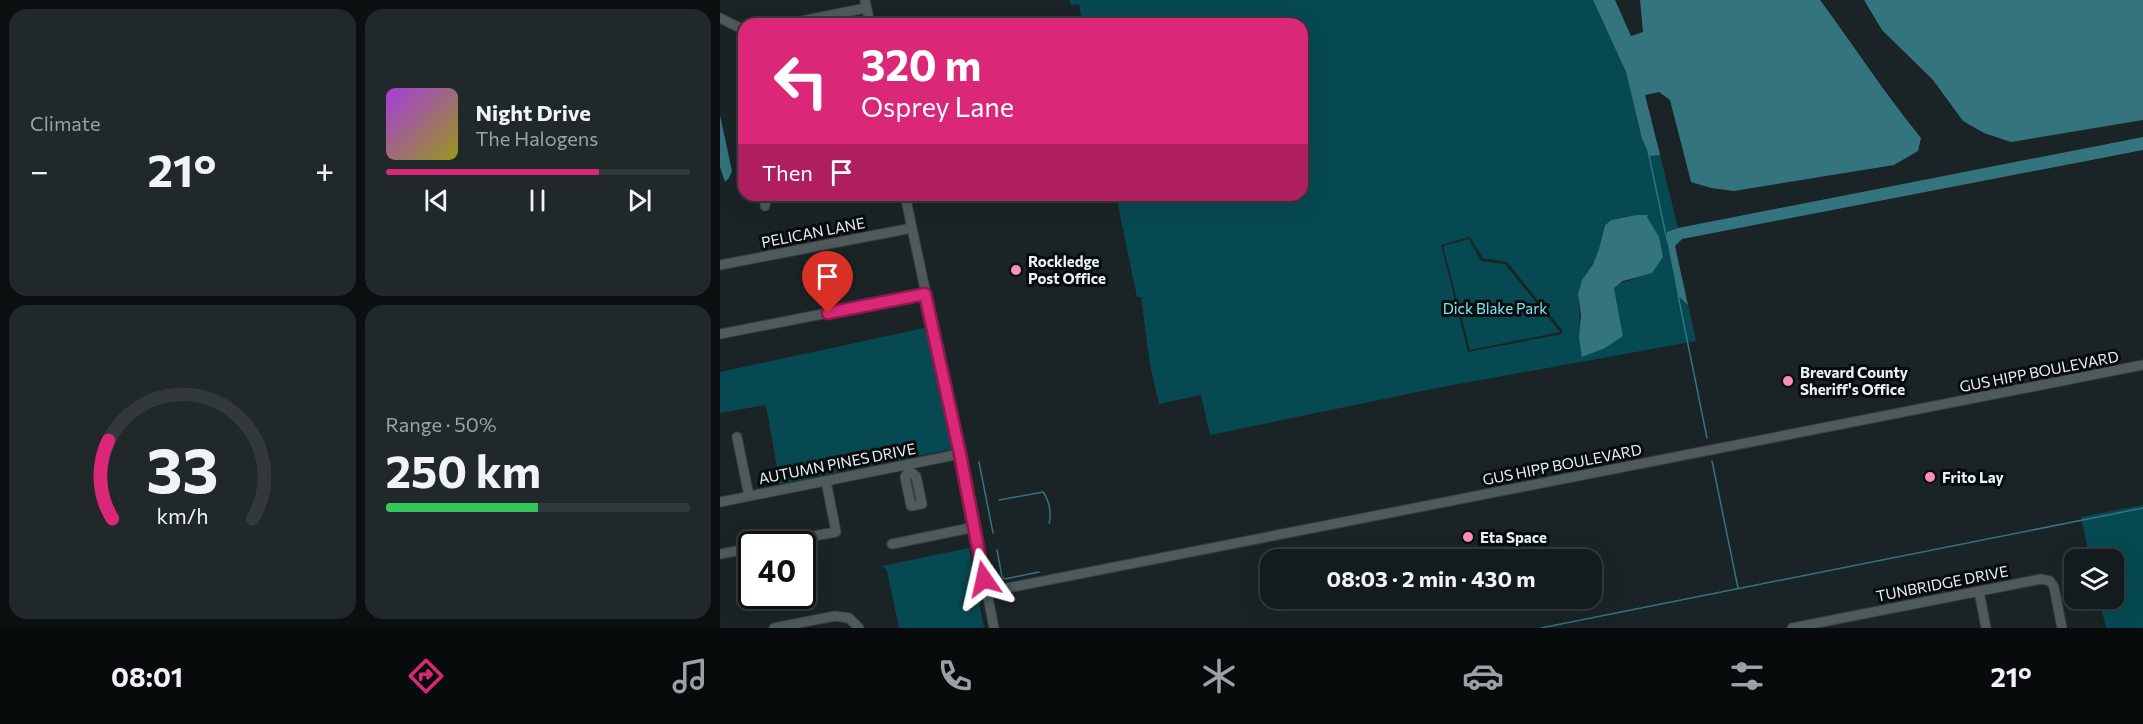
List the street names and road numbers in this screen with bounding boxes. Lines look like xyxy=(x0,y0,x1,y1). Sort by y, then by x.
street label: PELICAN LANE xyxy=(760,213,866,251)
street label: GUS HIPP BOULEVARD xyxy=(1958,347,2120,395)
street label: AUTUMN PINES DRIVE xyxy=(757,439,917,487)
street label: GUS HIPP BOULEVARD xyxy=(1481,440,1643,488)
street label: TUNBRIDGE DRIVE xyxy=(1874,561,2010,605)

